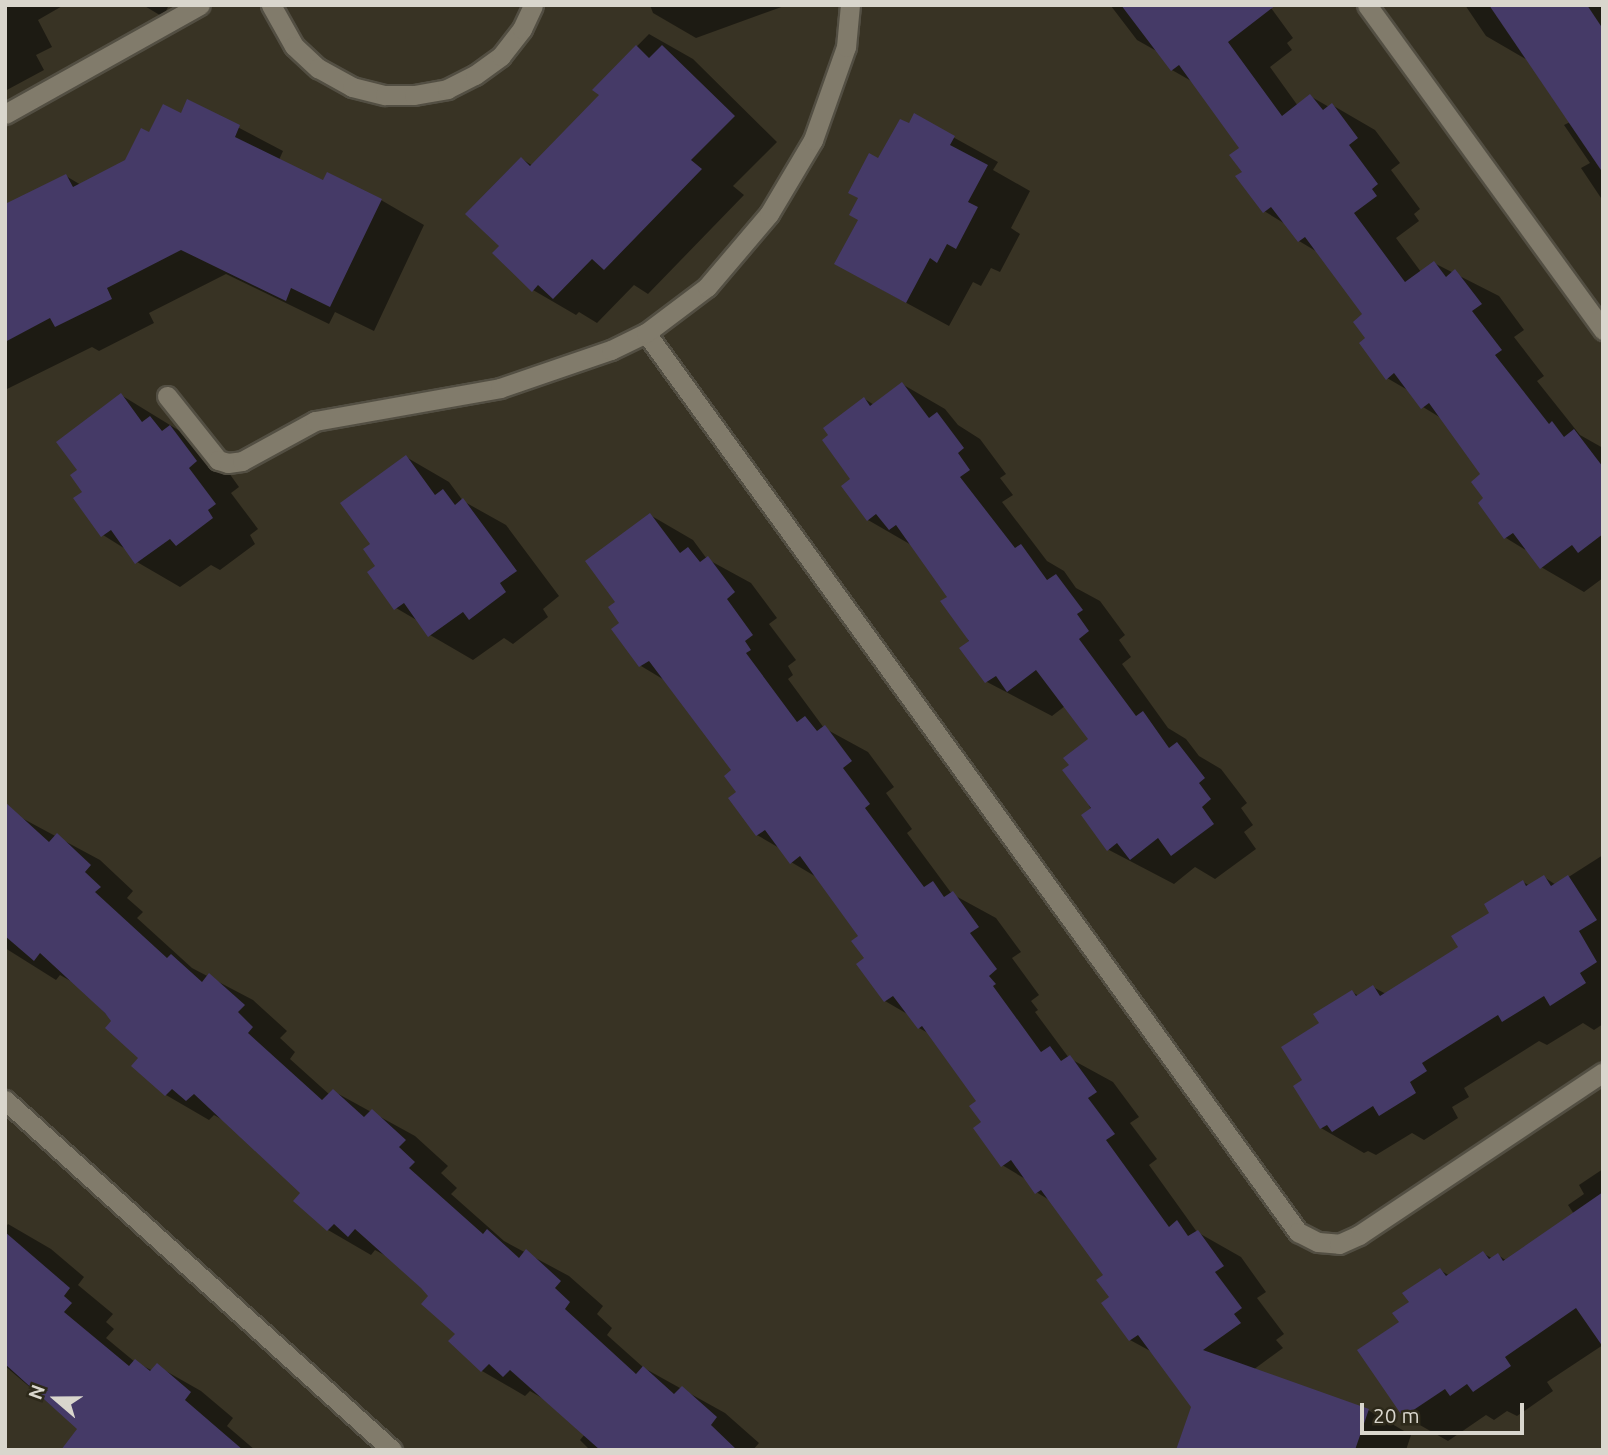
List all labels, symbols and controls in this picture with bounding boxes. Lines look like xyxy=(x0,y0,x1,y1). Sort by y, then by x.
north arrow xyxy=(21,1364,91,1434)
text: N xyxy=(24,1381,49,1402)
scale bar xyxy=(1363,1388,1528,1432)
text: 20 m xyxy=(1373,1403,1420,1427)

